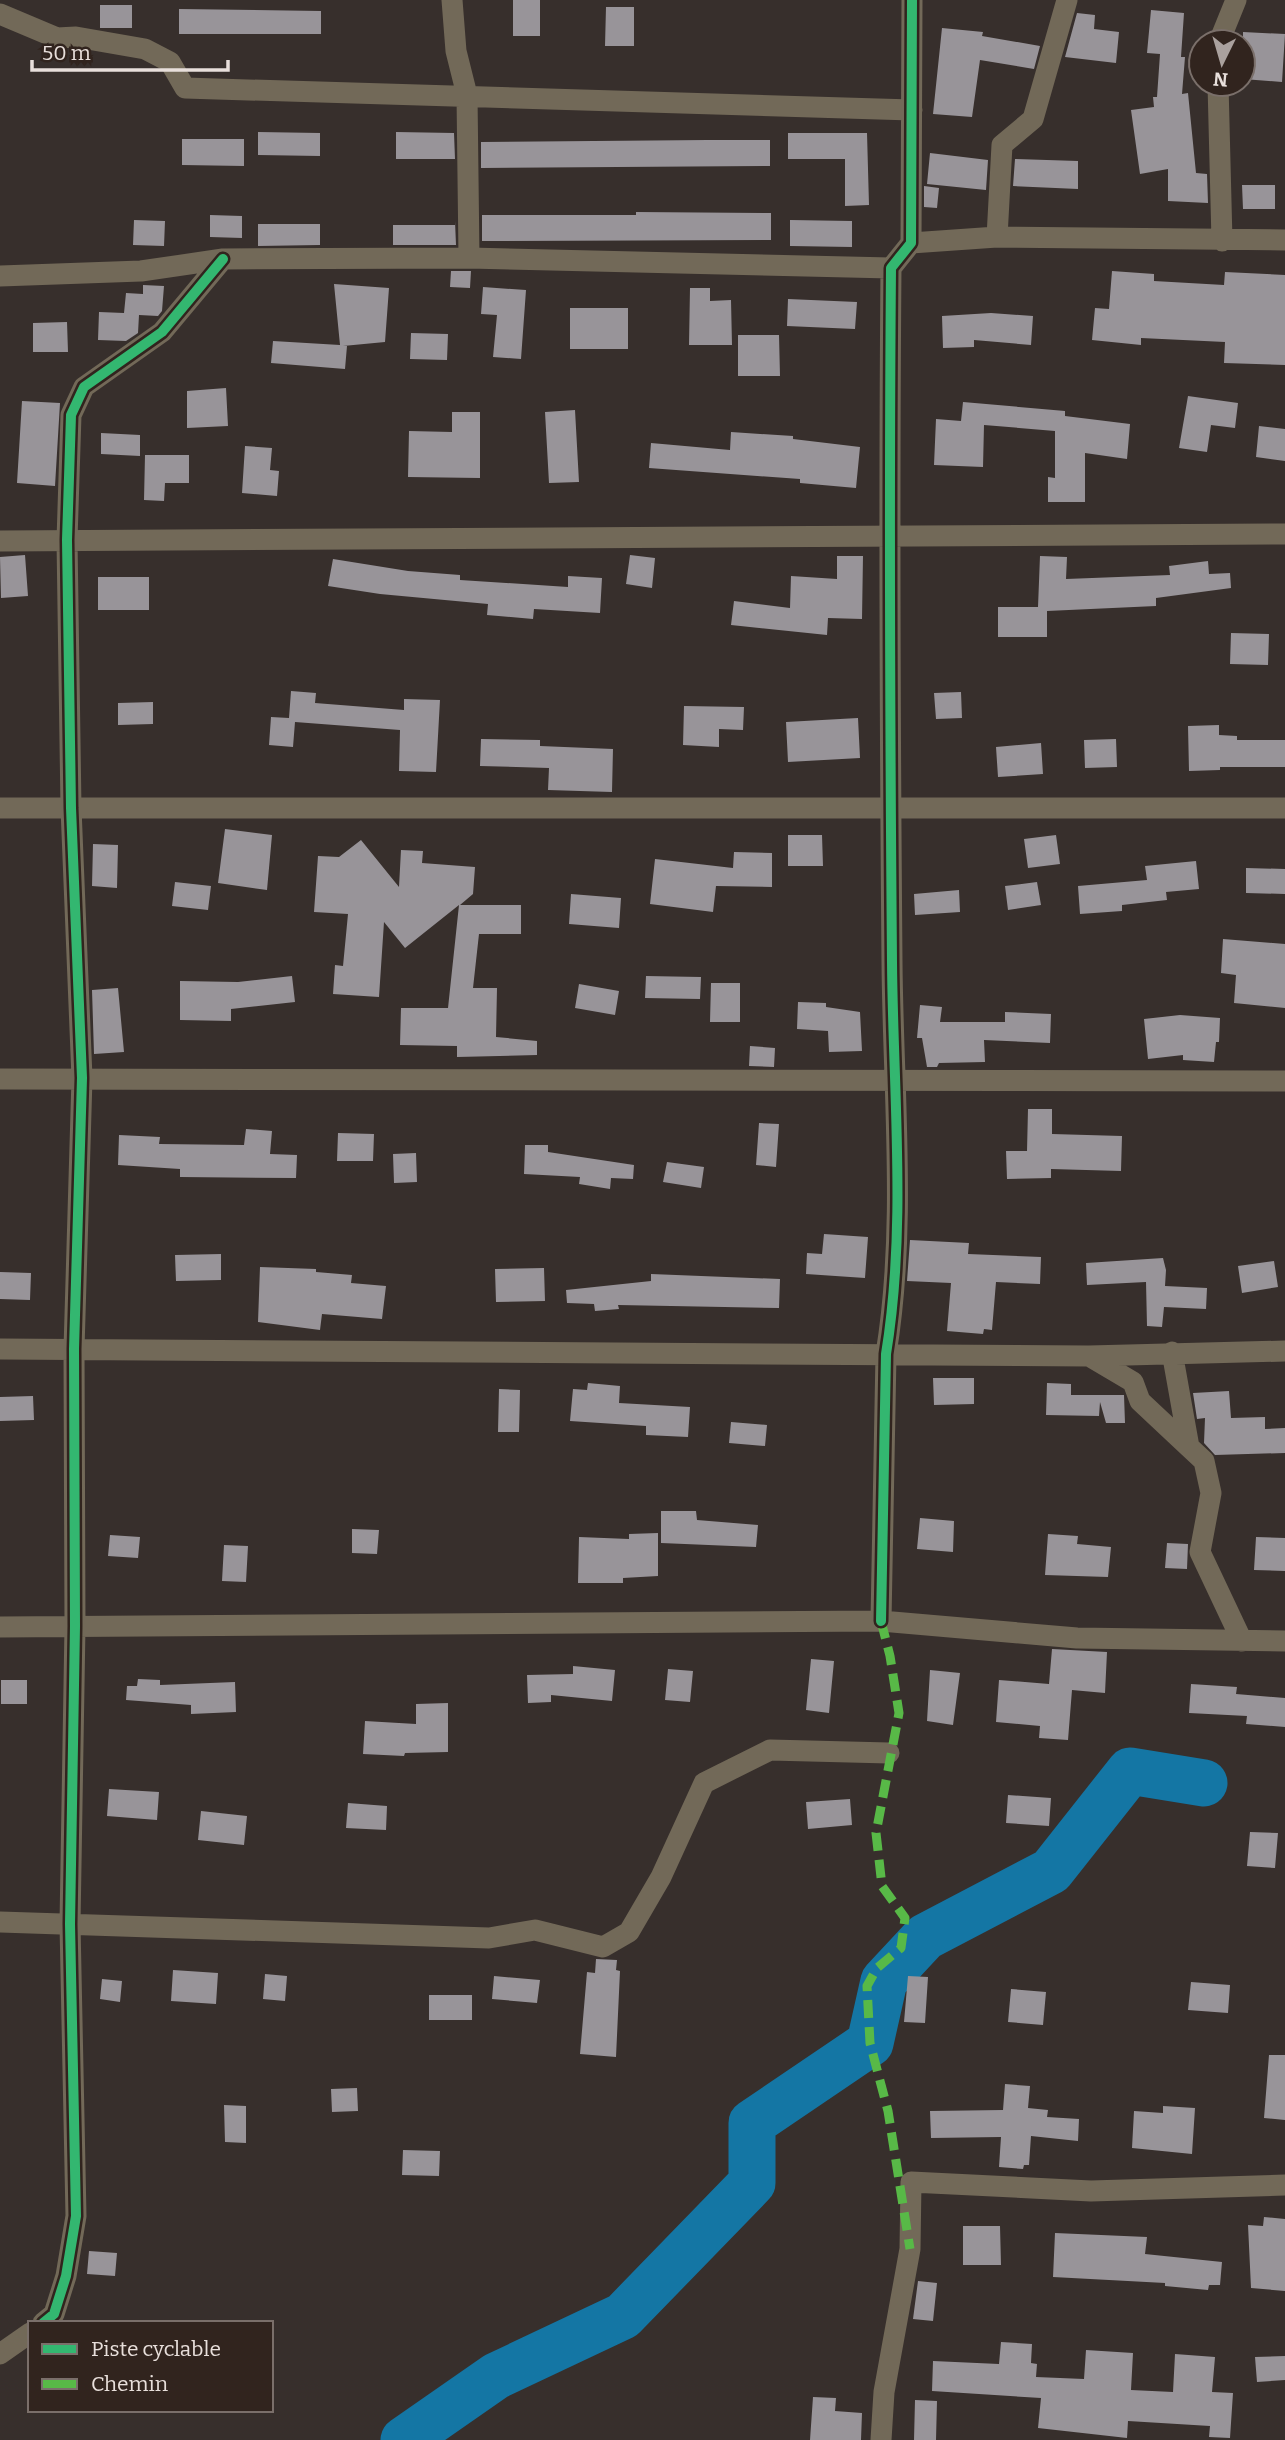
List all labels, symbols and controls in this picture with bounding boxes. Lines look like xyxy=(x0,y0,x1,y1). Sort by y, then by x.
scale bar xyxy=(32,28,228,72)
north arrow xyxy=(1187,28,1257,98)
text: 50 m xyxy=(42,40,91,66)
text: N xyxy=(1212,67,1229,92)
legend xyxy=(28,2321,273,2412)
text: Piste cyclable xyxy=(91,2336,221,2362)
text: Chemin xyxy=(91,2371,168,2397)

